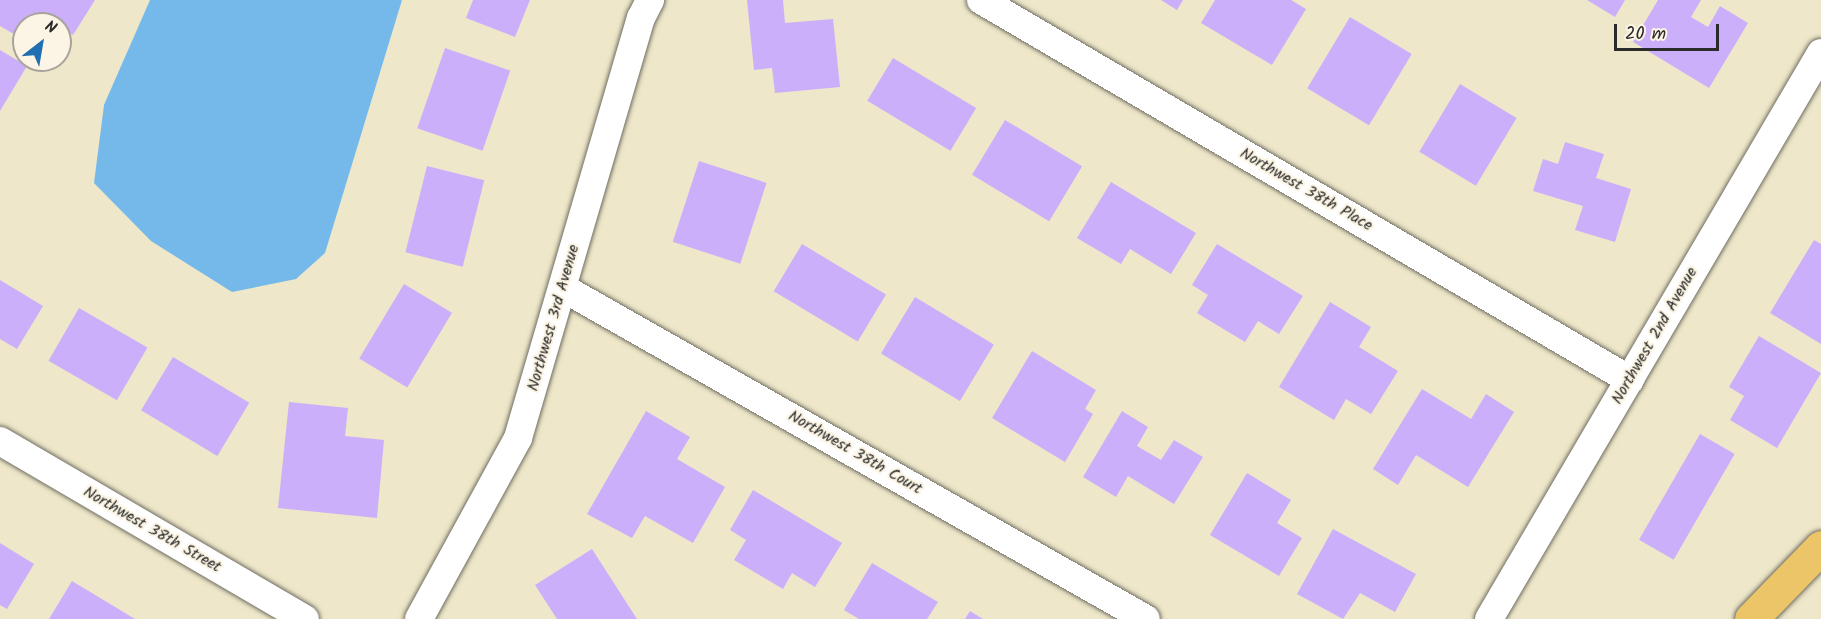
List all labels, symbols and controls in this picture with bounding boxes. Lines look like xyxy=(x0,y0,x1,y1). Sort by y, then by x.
north arrow xyxy=(12,12,72,72)
scale bar xyxy=(1617,12,1722,50)
text: N xyxy=(40,15,61,41)
text: 20 m xyxy=(1625,20,1666,49)
street label: Northwest 38th Place xyxy=(1236,144,1376,236)
street label: Northwest 3rd Avenue xyxy=(524,243,584,393)
street label: Northwest 2nd Avenue xyxy=(1608,264,1702,408)
street label: Northwest 38th Court xyxy=(785,407,925,499)
street label: Northwest 38th Street xyxy=(80,483,224,577)

